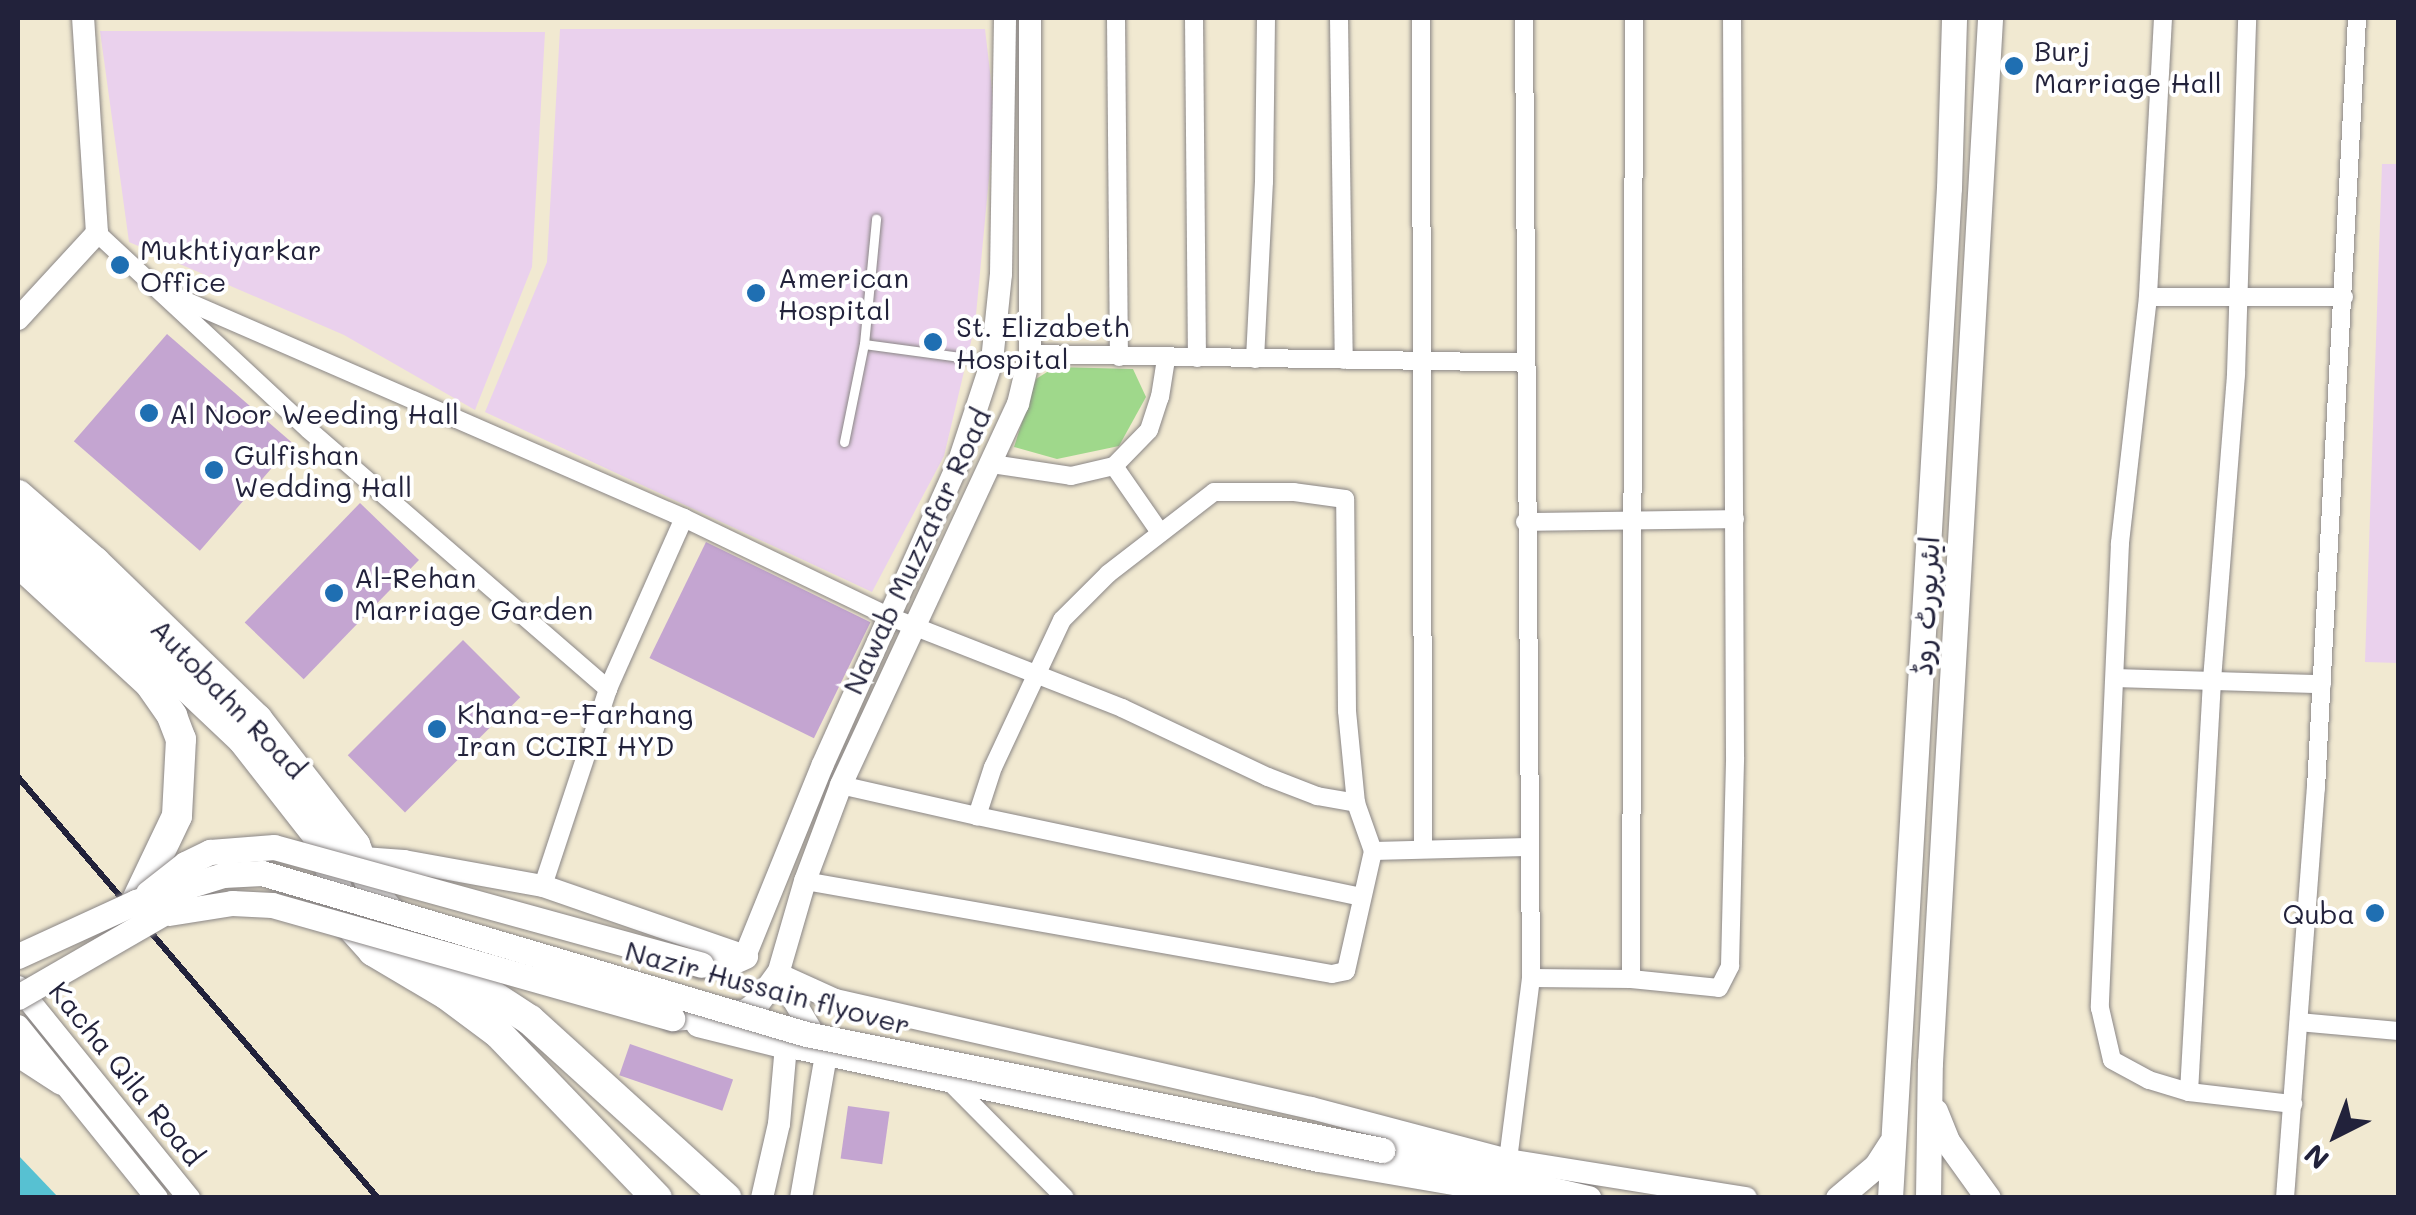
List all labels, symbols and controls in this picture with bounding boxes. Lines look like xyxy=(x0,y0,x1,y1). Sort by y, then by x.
place label: Burj Marriage Hall xyxy=(2034,33,2222,99)
marker: Burj Marriage Hall xyxy=(2003,55,2025,77)
place label: Mukhtiyarkar Office xyxy=(140,232,322,298)
marker: Mukhtiyarkar Office xyxy=(109,254,131,276)
place label: American Hospital xyxy=(778,260,909,326)
marker: American Hospital xyxy=(743,280,769,306)
place label: St. Elizabeth Hospital xyxy=(956,309,1129,375)
marker: St. Elizabeth Hospital xyxy=(920,329,946,355)
place label: Al Noor Weeding Hall xyxy=(169,396,459,430)
marker: Al Noor Weeding Hall xyxy=(138,402,160,424)
street label: Nawab Muzzafar Road xyxy=(835,403,997,699)
place label: Gulfishan Wedding Hall xyxy=(234,437,412,503)
marker: Gulfishan Wedding Hall xyxy=(203,459,225,481)
street label: ایئرپورٹ روڈ xyxy=(1905,535,1945,677)
place label: Al-Rehan Marriage Garden xyxy=(354,560,593,626)
marker: Al-Rehan Marriage Garden xyxy=(323,582,345,604)
street label: Autobahn Road xyxy=(144,611,314,785)
place label: Khana-e-Farhang Iran CCIRI HYD xyxy=(457,696,693,762)
marker: Khana-e-Farhang Iran CCIRI HYD xyxy=(426,718,448,740)
place label: Quba xyxy=(2283,896,2355,930)
marker: Quba xyxy=(2364,902,2386,924)
street label: Nazir Hussain flyover xyxy=(622,933,914,1041)
street label: Kacha Qila Road xyxy=(43,974,211,1172)
north arrow xyxy=(2286,1085,2386,1185)
text: N xyxy=(2296,1137,2336,1178)

